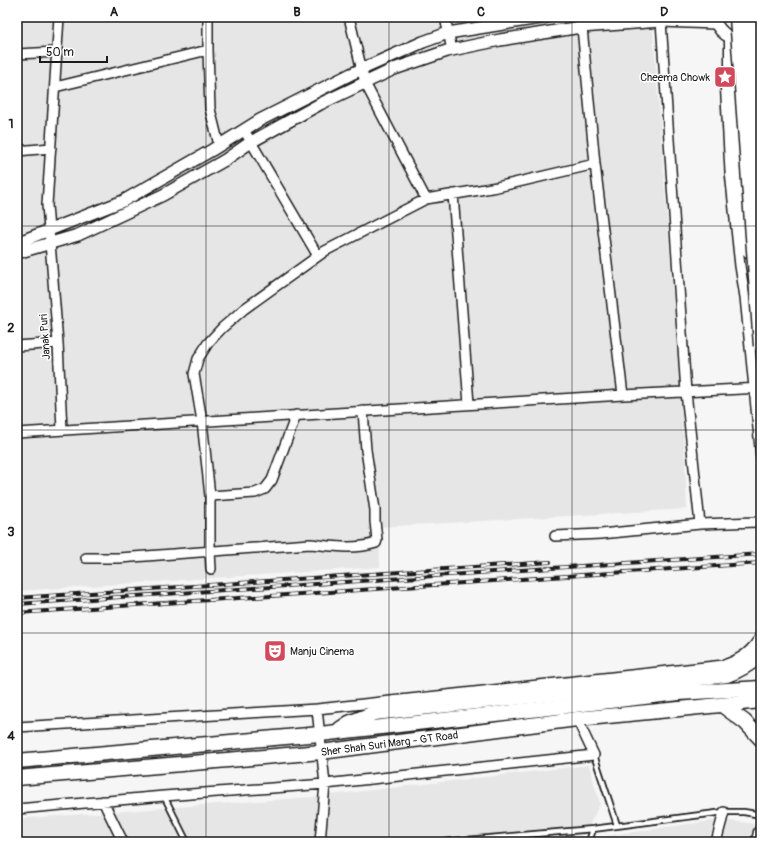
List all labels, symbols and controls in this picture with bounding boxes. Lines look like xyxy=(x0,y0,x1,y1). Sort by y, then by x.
text: A xyxy=(110,4,119,20)
text: B xyxy=(293,4,301,20)
text: C xyxy=(477,4,485,20)
text: D xyxy=(660,4,668,20)
scale bar xyxy=(40,38,107,64)
text: 50 m xyxy=(46,45,74,60)
place icon: Cheema Chowk xyxy=(712,64,738,90)
place label: Cheema Chowk xyxy=(640,71,710,84)
text: 1 xyxy=(8,116,14,132)
street label: Janak Puri xyxy=(37,314,53,360)
text: 2 xyxy=(7,320,15,336)
text: 3 xyxy=(7,524,15,540)
theatre icon: Manju Cinema xyxy=(262,638,288,664)
place label: Manju Cinema xyxy=(290,645,354,658)
text: 4 xyxy=(7,728,15,744)
street label: Sher Shah Suri Marg - GT Road xyxy=(320,728,459,758)

